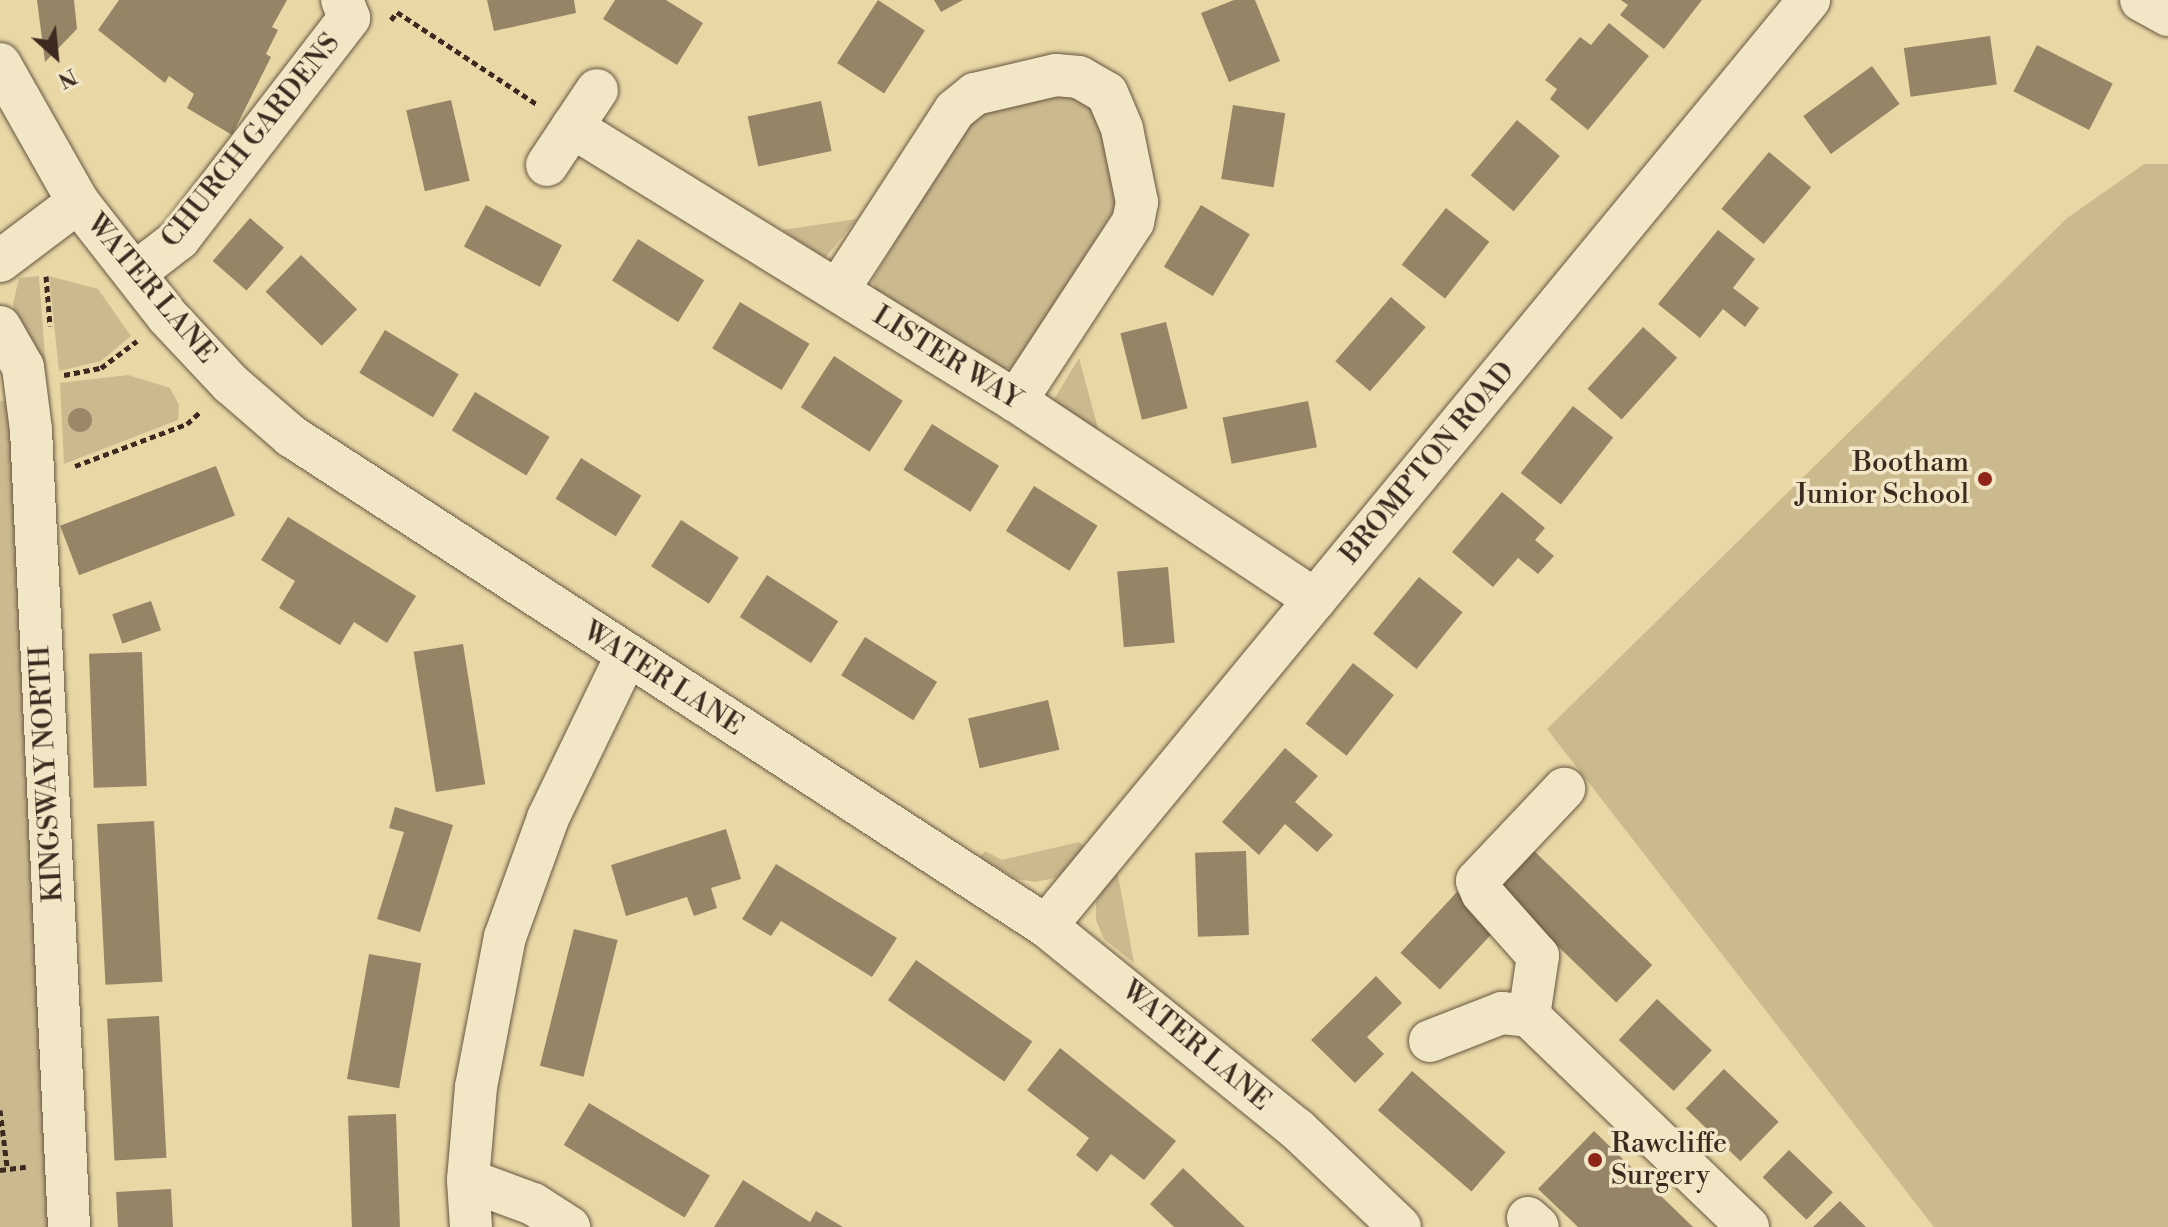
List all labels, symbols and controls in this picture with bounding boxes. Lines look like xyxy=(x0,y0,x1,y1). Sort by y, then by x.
north arrow xyxy=(16,16,96,96)
street label: CHURCH GARDENS xyxy=(154,27,348,255)
text: N xyxy=(53,62,81,94)
street label: WATER LANE xyxy=(79,208,223,370)
street label: LISTER WAY xyxy=(867,299,1027,417)
street label: BROMPTON ROAD xyxy=(1334,355,1522,571)
place label: Bootham Junior School xyxy=(1795,446,1969,512)
marker: Bootham Junior School xyxy=(1976,470,1994,488)
street label: WATER LANE xyxy=(577,615,749,743)
street label: KINGSWAY NORTH xyxy=(24,645,70,903)
street label: WATER LANE xyxy=(1115,974,1277,1118)
place label: Rawcliffe Surgery xyxy=(1611,1127,1727,1193)
marker: Rawcliffe Surgery xyxy=(1586,1151,1604,1169)

